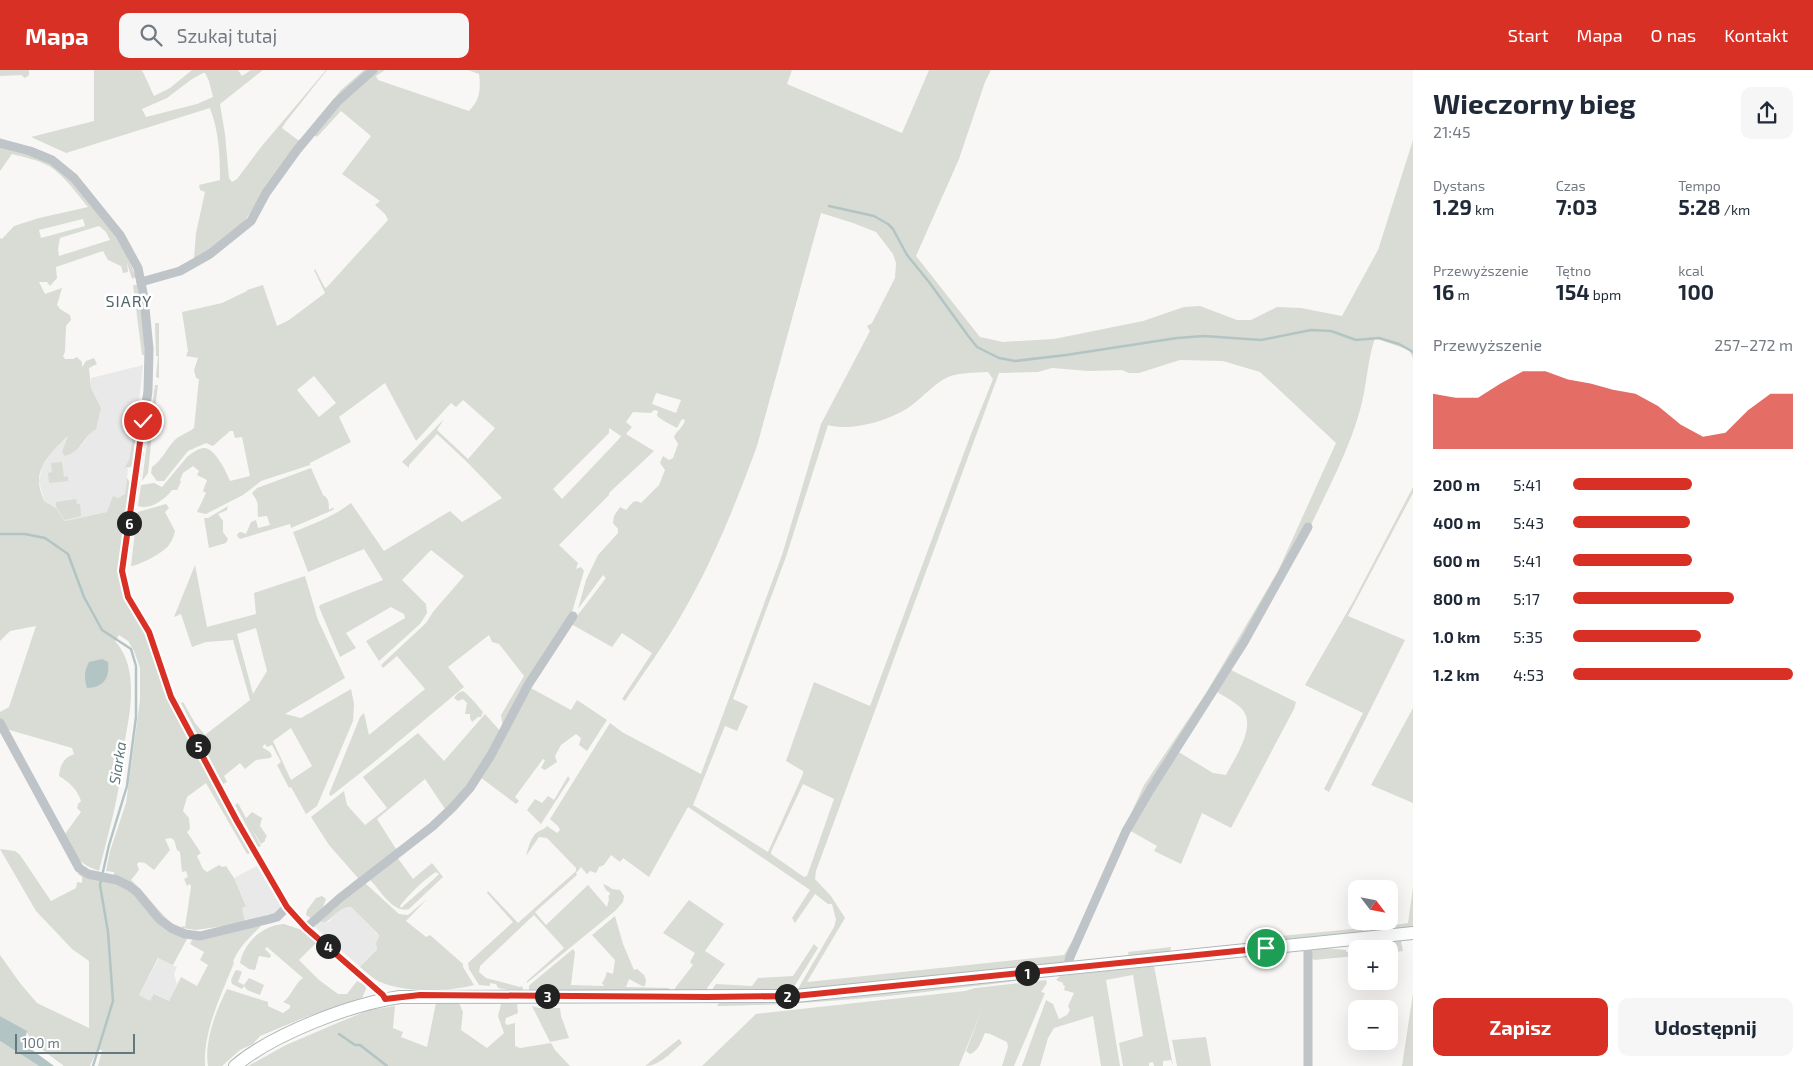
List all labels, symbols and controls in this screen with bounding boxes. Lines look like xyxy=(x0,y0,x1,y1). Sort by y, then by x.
search box xyxy=(119,13,469,58)
text: Mapa xyxy=(25,21,89,50)
icon: search xyxy=(137,21,165,49)
text: Szukaj tutaj xyxy=(177,24,277,47)
text: Start xyxy=(1508,24,1549,46)
text: Mapa xyxy=(1577,24,1623,46)
text: O nas xyxy=(1651,24,1696,46)
text: Kontakt xyxy=(1724,24,1788,46)
text: Wieczorny bieg xyxy=(1433,86,1636,120)
button: share xyxy=(1741,87,1793,139)
text: 21:45 xyxy=(1433,122,1471,141)
text: Dystans xyxy=(1433,177,1485,194)
text: Czas xyxy=(1556,177,1586,194)
text: Tempo xyxy=(1678,177,1721,194)
text: 1.29 xyxy=(1433,194,1472,219)
text: 7:03 xyxy=(1556,194,1597,219)
text: 5:28 xyxy=(1678,194,1721,219)
text: km xyxy=(1472,201,1494,218)
text: /km xyxy=(1721,201,1750,218)
text: Przewyższenie xyxy=(1433,262,1528,279)
text: Tętno xyxy=(1556,262,1591,279)
text: kcal xyxy=(1678,262,1704,279)
text: 16 xyxy=(1433,279,1454,304)
text: 154 xyxy=(1556,279,1590,304)
text: 100 xyxy=(1678,279,1714,304)
text: m xyxy=(1454,286,1470,303)
text: bpm xyxy=(1590,286,1621,303)
district label: SIARY xyxy=(106,291,152,310)
text: Przewyższenie xyxy=(1433,335,1542,354)
text: 257–272 m xyxy=(1714,335,1793,354)
pin xyxy=(122,400,164,442)
icon: check xyxy=(129,407,157,435)
text: 200 m xyxy=(1433,475,1480,494)
text: 5:41 xyxy=(1513,475,1542,494)
pin: 6 xyxy=(116,510,142,536)
text: 400 m xyxy=(1433,513,1481,532)
text: 5:43 xyxy=(1513,513,1544,532)
text: 6 xyxy=(125,515,134,532)
text: 600 m xyxy=(1433,551,1480,570)
text: 5:41 xyxy=(1513,551,1542,570)
text: 800 m xyxy=(1433,589,1481,608)
text: 5:17 xyxy=(1513,589,1540,608)
text: 1.0 km xyxy=(1433,627,1480,646)
text: 5:35 xyxy=(1513,627,1543,646)
text: 1.2 km xyxy=(1433,665,1480,684)
text: 4:53 xyxy=(1513,665,1544,684)
pin: 5 xyxy=(186,734,210,758)
text: 5 xyxy=(195,738,202,755)
water label: Siarka xyxy=(105,740,129,785)
north arrow xyxy=(1348,880,1398,930)
map controls xyxy=(1348,880,1398,1050)
pin xyxy=(1245,927,1287,969)
pin: 4 xyxy=(316,934,340,958)
icon: arrive xyxy=(1252,934,1280,962)
text: 4 xyxy=(324,938,333,955)
button: + xyxy=(1348,940,1398,990)
pin: 1 xyxy=(1014,960,1040,986)
text: 1 xyxy=(1024,965,1031,982)
pin: 3 xyxy=(534,984,560,1008)
pin: 2 xyxy=(774,984,800,1008)
text: 3 xyxy=(544,988,551,1005)
text: 2 xyxy=(783,988,792,1005)
button: Zapisz xyxy=(1433,998,1608,1056)
button: Udostępnij xyxy=(1618,998,1793,1056)
button: − xyxy=(1348,1000,1398,1050)
scale bar xyxy=(15,1031,135,1054)
text: 100 m xyxy=(22,1034,60,1051)

